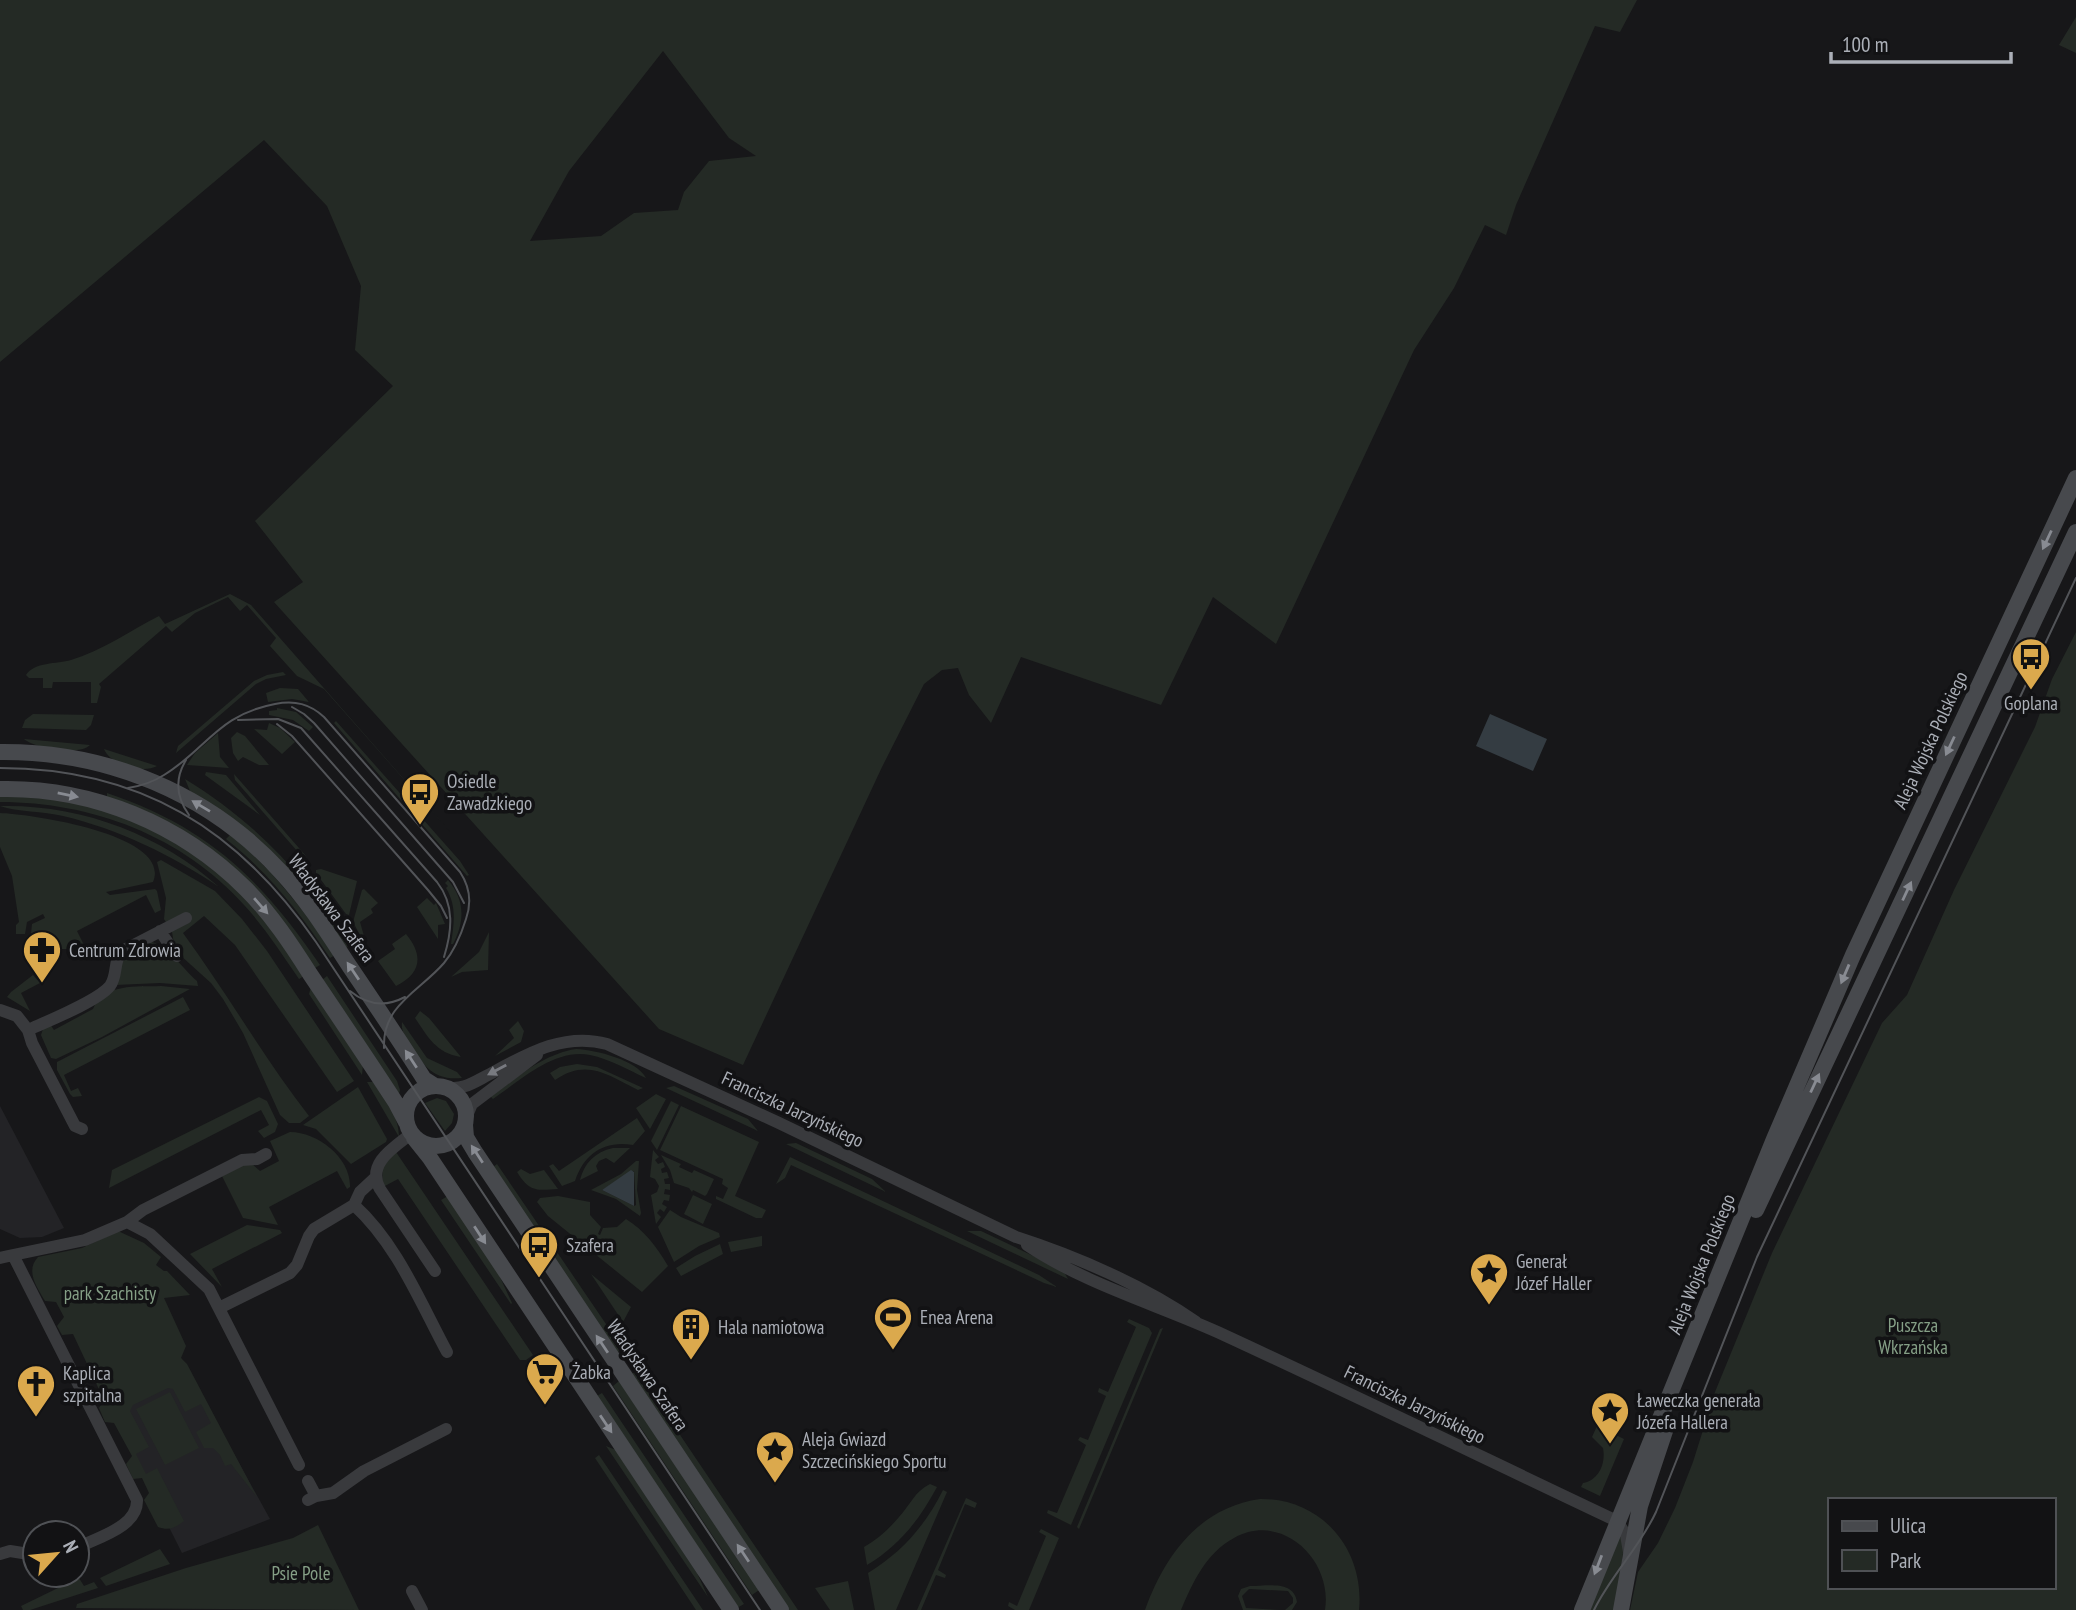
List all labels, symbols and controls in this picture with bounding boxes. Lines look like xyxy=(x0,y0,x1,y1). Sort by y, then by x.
scale bar xyxy=(1831,21,2011,65)
text: 100 m xyxy=(1842,31,1888,58)
one-way arrow xyxy=(2041,530,2053,550)
bus stop icon: Goplana xyxy=(2010,636,2052,691)
street label: Aleja Wojska Polskiego xyxy=(1888,667,1972,813)
place label: Goplana xyxy=(2004,691,2058,715)
one-way arrow xyxy=(1945,736,1956,756)
place label: Osiedle Zawadzkiego xyxy=(447,769,532,815)
bus stop icon: Osiedle Zawadzkiego xyxy=(399,771,441,826)
one-way arrow xyxy=(57,789,79,800)
one-way arrow xyxy=(191,799,210,812)
street label: Władysława Szafera xyxy=(283,849,381,967)
one-way arrow xyxy=(1901,881,1912,901)
one-way arrow xyxy=(253,897,269,915)
pharmacy icon: Centrum Zdrowia xyxy=(21,929,63,984)
place label: Centrum Zdrowia xyxy=(69,938,181,962)
one-way arrow xyxy=(347,962,360,981)
one-way arrow xyxy=(1839,964,1850,985)
one-way arrow xyxy=(405,1049,418,1069)
one-way arrow xyxy=(487,1064,507,1076)
street label: Franciszka Jarzyńskiego xyxy=(718,1066,868,1152)
one-way arrow xyxy=(1810,1073,1821,1093)
one-way arrow xyxy=(471,1145,484,1164)
street label: Aleja Wojska Polskiego xyxy=(1662,1190,1740,1338)
bus stop icon: Szafera xyxy=(518,1224,560,1279)
one-way arrow xyxy=(474,1225,487,1244)
place label: Szafera xyxy=(566,1233,614,1257)
place label: Generał Józef Haller xyxy=(1515,1249,1592,1295)
place icon: Generał Józef Haller xyxy=(1468,1251,1510,1306)
park label: park Szachisty xyxy=(64,1281,157,1305)
sports icon: Enea Arena xyxy=(872,1296,914,1351)
place label: Enea Arena xyxy=(920,1305,993,1329)
building icon: Hala namiotowa xyxy=(670,1306,712,1361)
park label: Puszcza Wkrzańska xyxy=(1878,1313,1948,1359)
street label: Władysława Szafera xyxy=(602,1315,694,1435)
place label: Hala namiotowa xyxy=(718,1315,824,1339)
one-way arrow xyxy=(596,1334,609,1354)
supermarket icon: Żabka xyxy=(524,1351,566,1406)
place label: Żabka xyxy=(572,1360,611,1384)
street label: Franciszka Jarzyńskiego xyxy=(1341,1360,1489,1448)
place label: Kaplica szpitalna xyxy=(63,1361,122,1407)
church icon: Kaplica szpitalna xyxy=(15,1363,57,1418)
place label: Ławeczka generała Józefa Hallera xyxy=(1636,1388,1760,1434)
place icon: Ławeczka generała Józefa Hallera xyxy=(1589,1390,1631,1445)
one-way arrow xyxy=(599,1415,613,1433)
place label: Aleja Gwiazd Szczecińskiego Sportu xyxy=(802,1427,947,1473)
place icon: Aleja Gwiazd Szczecińskiego Sportu xyxy=(754,1429,796,1484)
legend xyxy=(1828,1498,2055,1589)
text: Ulica xyxy=(1890,1512,1926,1539)
north arrow xyxy=(21,1519,91,1589)
text: N xyxy=(58,1536,84,1556)
one-way arrow xyxy=(736,1544,749,1563)
text: Park xyxy=(1890,1547,1921,1574)
one-way arrow xyxy=(1593,1555,1604,1576)
park label: Psie Pole xyxy=(272,1561,331,1585)

